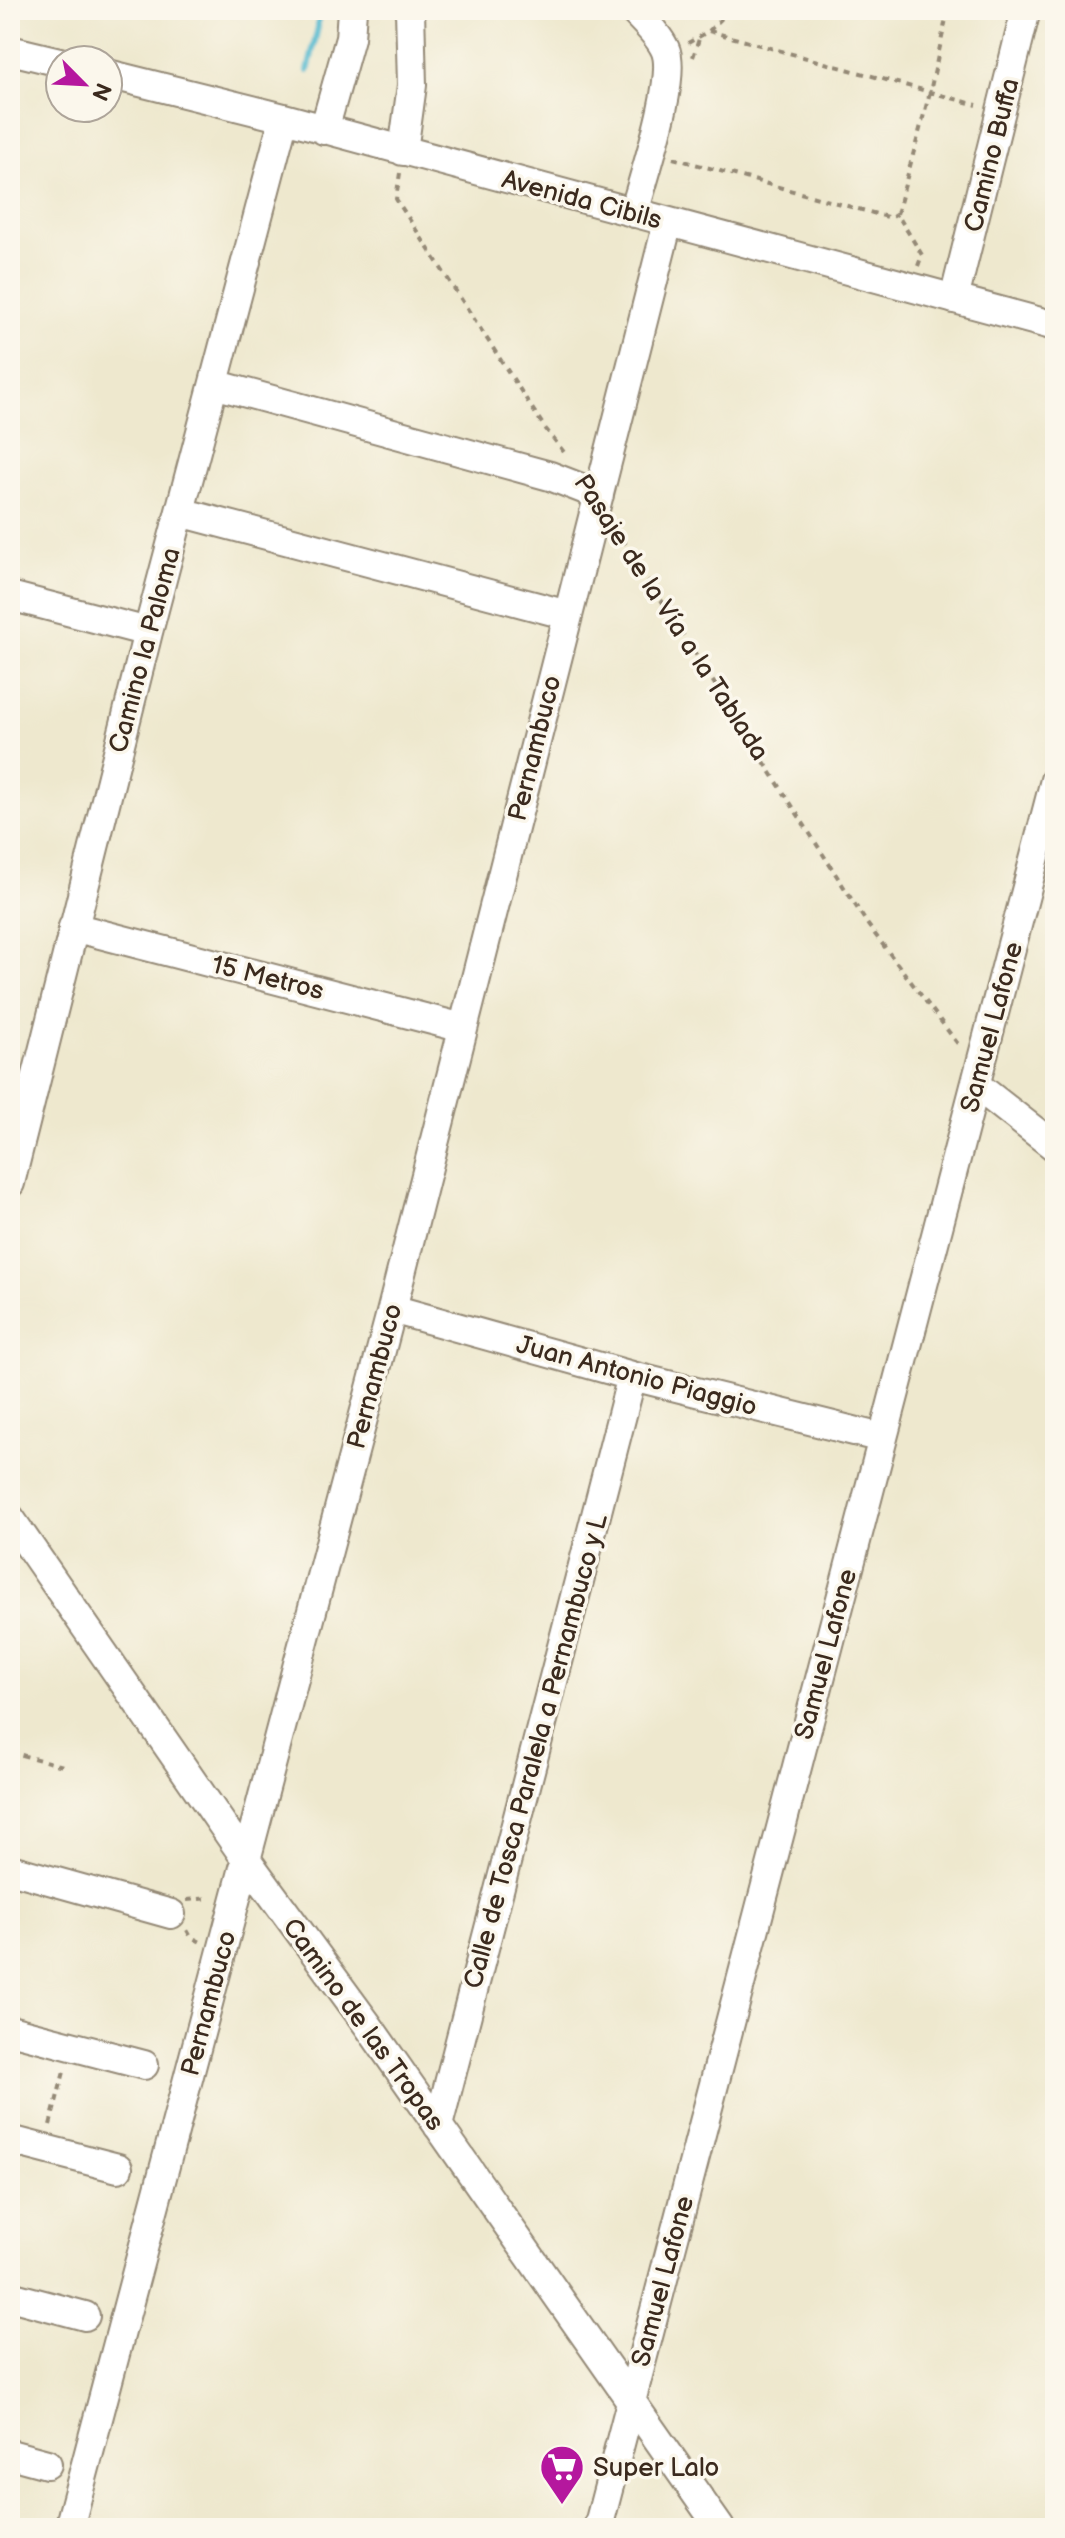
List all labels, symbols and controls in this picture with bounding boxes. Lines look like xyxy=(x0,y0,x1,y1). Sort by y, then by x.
north arrow xyxy=(44,44,124,124)
street label: Camino Buffa xyxy=(958,75,1027,235)
text: N xyxy=(85,78,117,105)
street label: Avenida Cibils xyxy=(498,164,665,237)
street label: Pasaje de la Vía a la Tablada xyxy=(567,469,775,767)
street label: Camino la Paloma xyxy=(103,544,188,756)
street label: Pernambuco xyxy=(502,672,568,824)
street label: Samuel Lafone xyxy=(955,939,1030,1116)
street label: 15 Metros xyxy=(208,950,327,1007)
street label: Pernambuco xyxy=(341,1301,410,1452)
street label: Juan Antonio Piaggio xyxy=(513,1329,760,1423)
street label: Calle de Tosca Paralela a Pernambuco y L xyxy=(458,1511,615,1992)
street label: Samuel Lafone xyxy=(789,1566,864,1743)
street label: Camino de las Tropas xyxy=(275,1913,450,2137)
street label: Pernambuco xyxy=(175,1928,244,2079)
street label: Samuel Lafone xyxy=(626,2193,701,2370)
supermarket icon: Super Lalo xyxy=(538,2443,586,2506)
place label: Super Lalo xyxy=(593,2453,719,2484)

